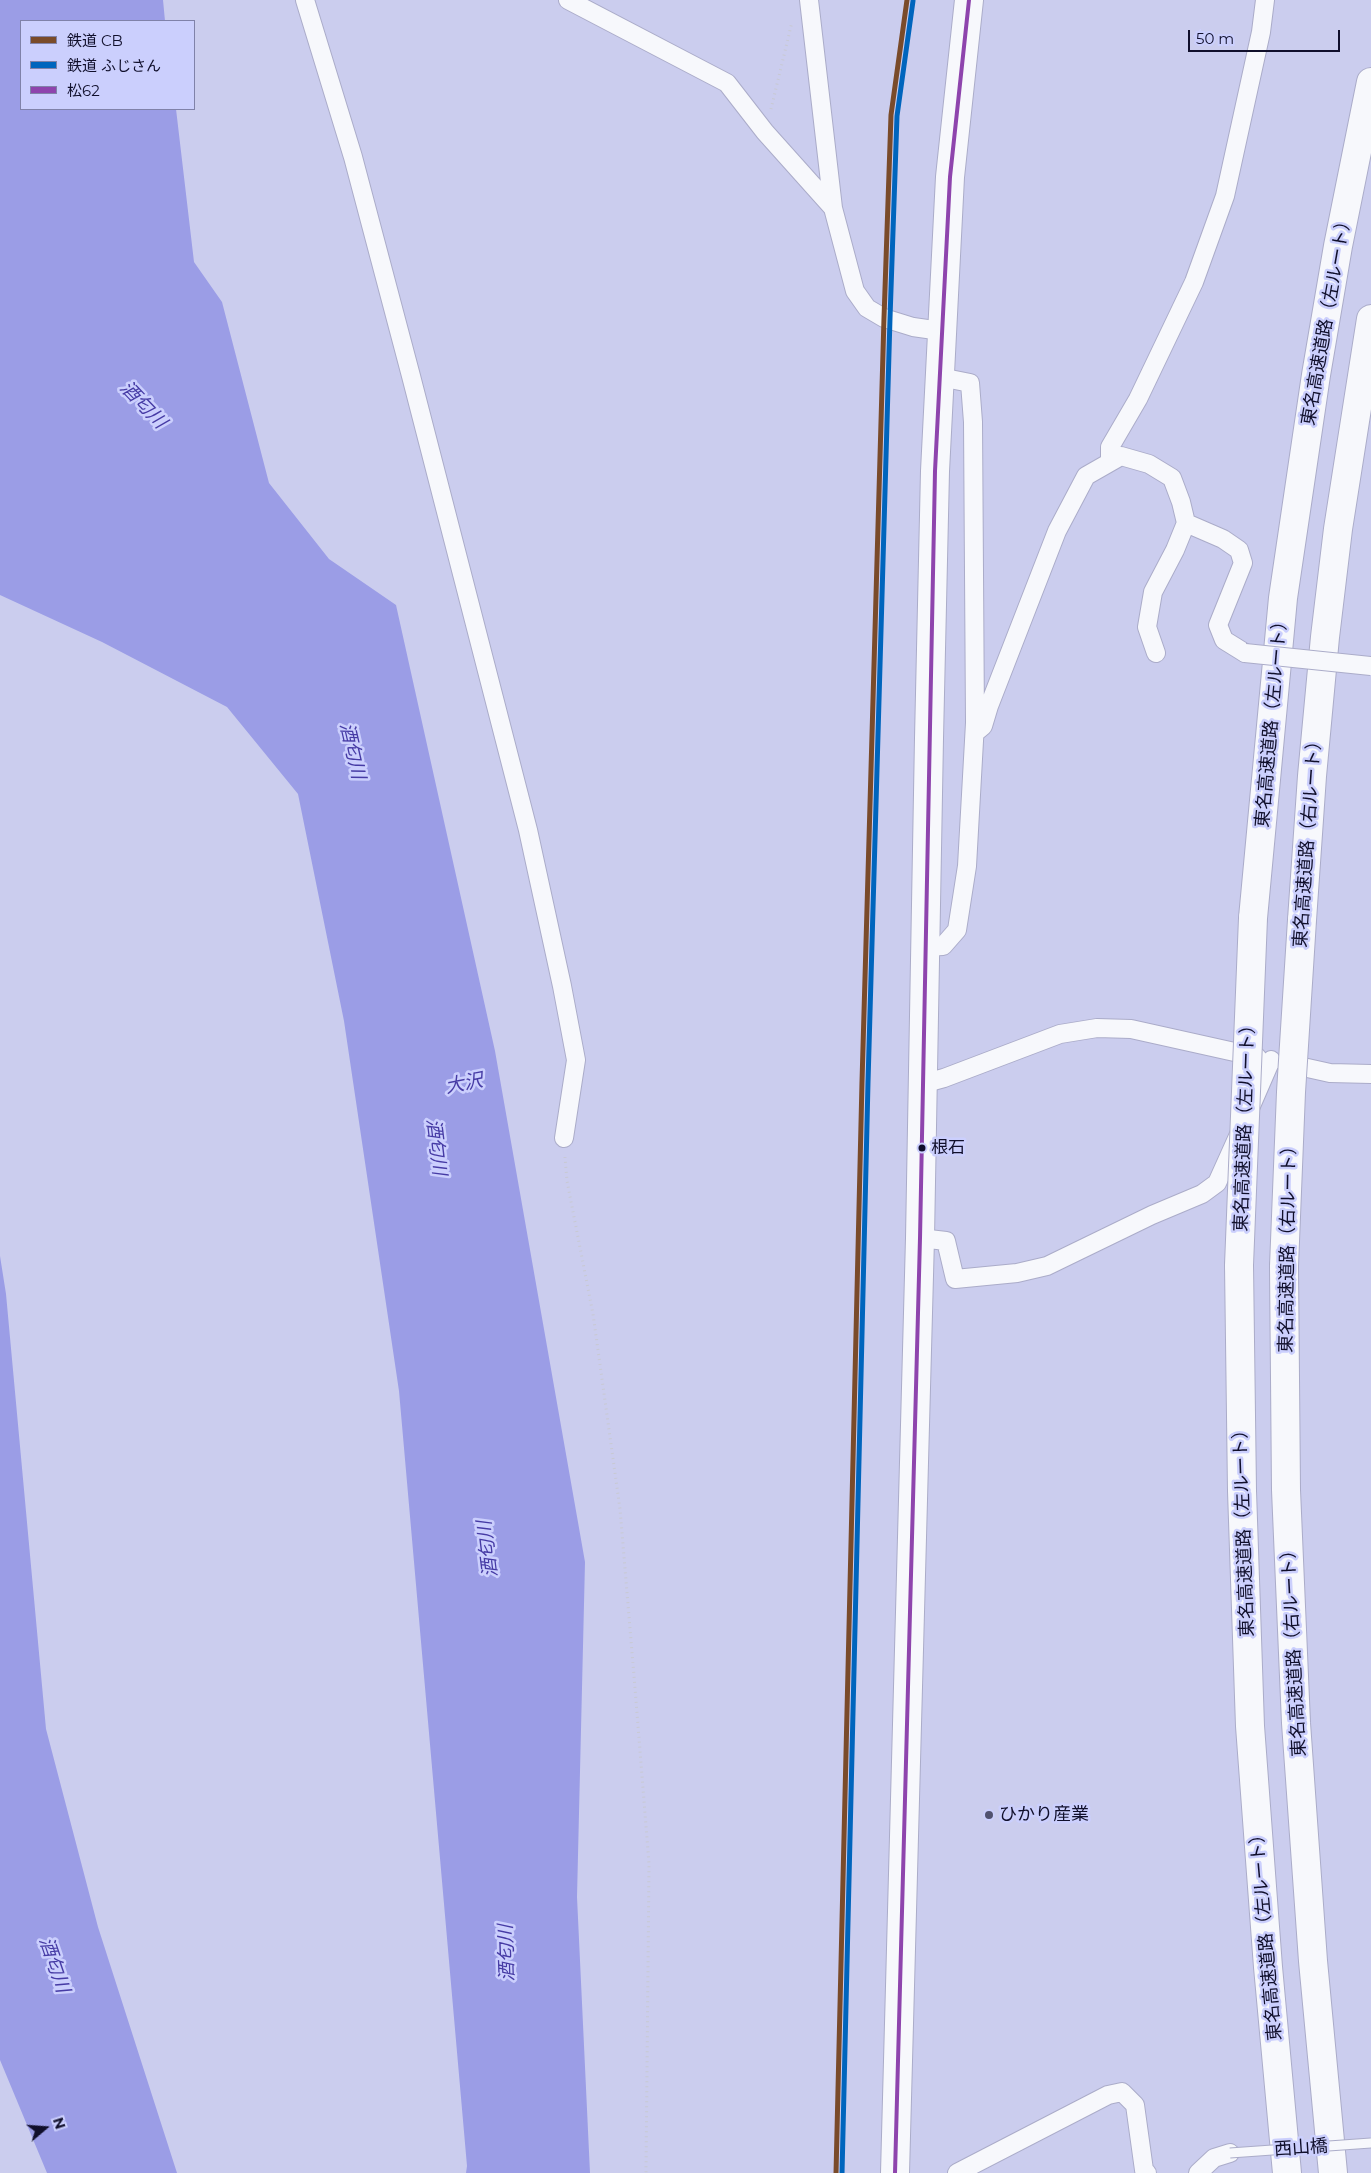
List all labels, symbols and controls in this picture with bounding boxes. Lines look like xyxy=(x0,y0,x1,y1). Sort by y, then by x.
legend xyxy=(20,20,195,110)
scale bar xyxy=(1191,20,1344,52)
text: 50 m xyxy=(1196,29,1234,48)
text: 鉄道 CB xyxy=(67,31,123,50)
text: 鉄道 ふじさん xyxy=(67,56,161,75)
text: 松62 xyxy=(67,81,100,100)
street label: 東名高速道路（左ルート） xyxy=(1298,211,1356,427)
water label: 酒匂川 xyxy=(115,377,171,433)
street label: 東名高速道路（左ルート） xyxy=(1252,611,1292,829)
water label: 酒匂川 xyxy=(334,721,370,781)
street label: 東名高速道路（右ルート） xyxy=(1290,732,1326,948)
street label: 東名高速道路（左ルート） xyxy=(1230,1016,1260,1232)
water label: 大沢 xyxy=(443,1069,485,1099)
water label: 酒匂川 xyxy=(421,1117,451,1177)
street label: 東名高速道路（右ルート） xyxy=(1275,1137,1301,1353)
place label: 根石 xyxy=(931,1138,965,1158)
marker: 根石 xyxy=(917,1143,927,1153)
street label: 東名高速道路（左ルート） xyxy=(1229,1421,1259,1637)
water label: 酒匂川 xyxy=(473,1519,503,1579)
street label: 東名高速道路（右ルート） xyxy=(1278,1541,1310,1757)
place label: ひかり産業 xyxy=(999,1804,1089,1826)
marker: ひかり産業 xyxy=(983,1809,995,1821)
street label: 東名高速道路（左ルート） xyxy=(1246,1824,1286,2042)
water label: 酒匂川 xyxy=(495,1924,519,1982)
water label: 酒匂川 xyxy=(34,1934,74,1996)
north arrow xyxy=(20,2103,70,2153)
text: N xyxy=(49,2115,70,2132)
street label: 西山橋 xyxy=(1273,2135,1329,2161)

